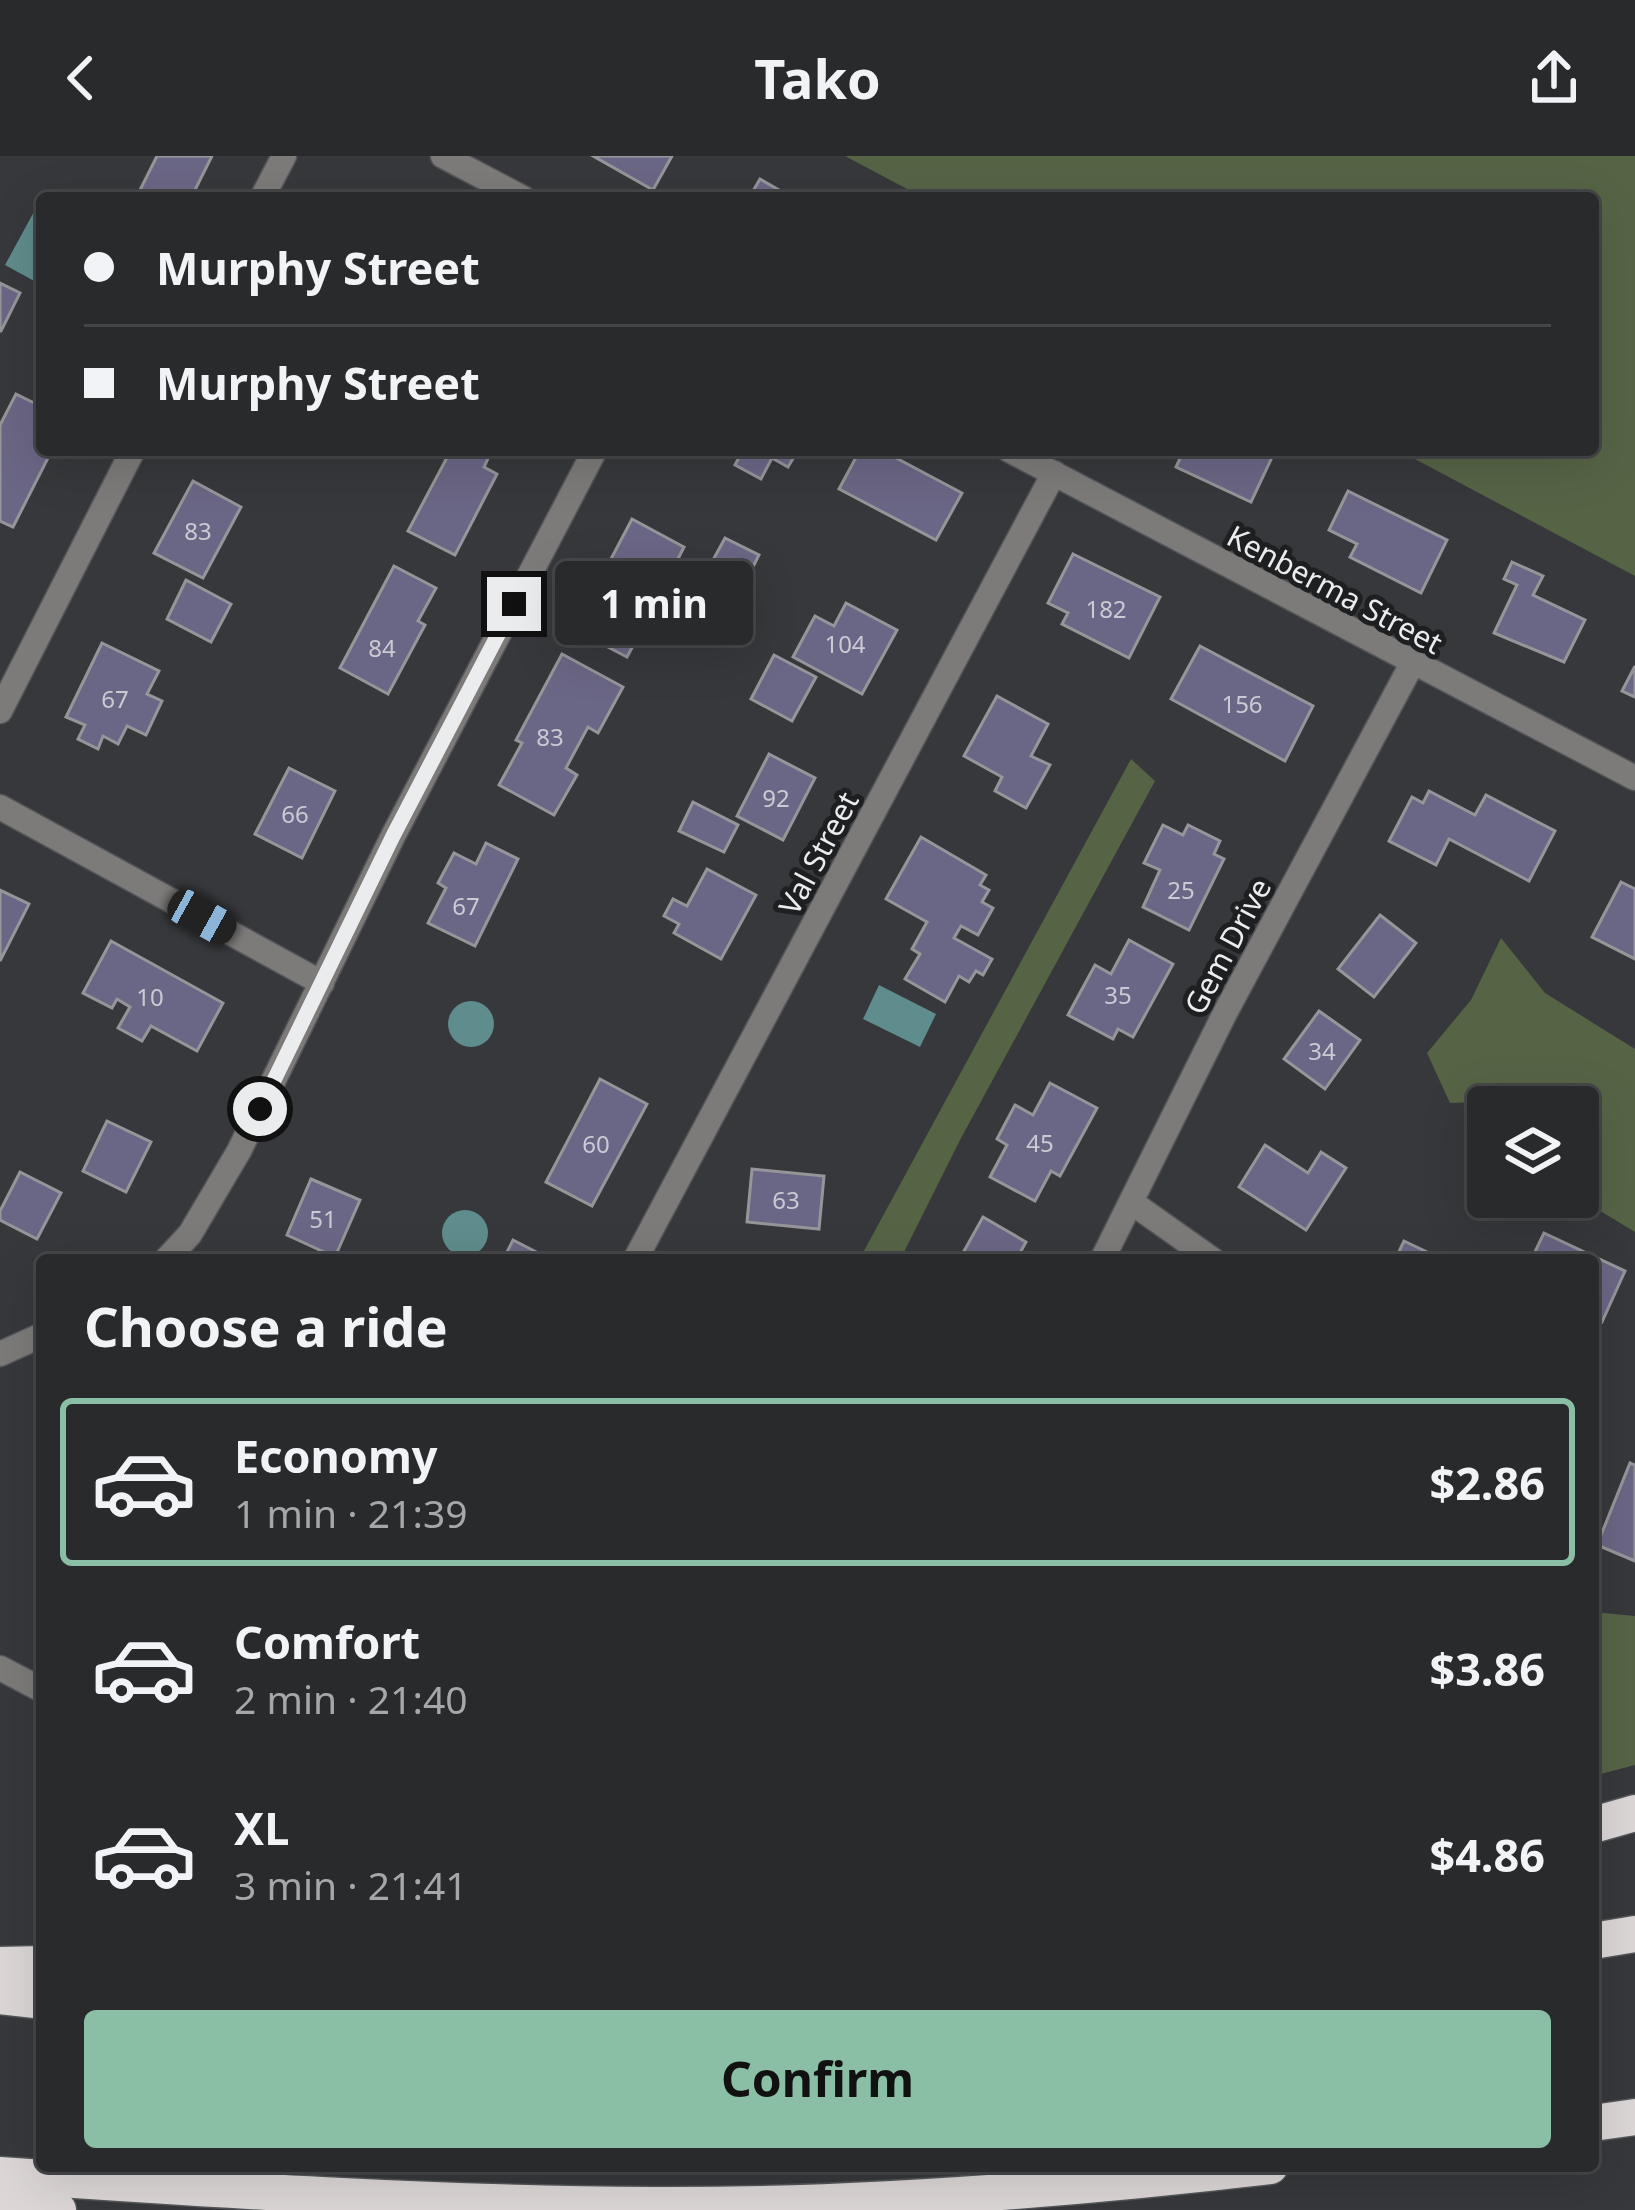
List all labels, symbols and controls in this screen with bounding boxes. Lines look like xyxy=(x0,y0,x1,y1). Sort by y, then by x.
text: Tako xyxy=(754,41,881,115)
icon: back xyxy=(48,45,114,111)
icon: share xyxy=(1521,45,1587,111)
text: Murphy Street xyxy=(156,237,480,298)
text: Murphy Street xyxy=(156,352,480,413)
house number: 83 xyxy=(184,514,212,547)
street label: Kenberma Street xyxy=(1220,515,1450,663)
callout: 1 min xyxy=(556,562,754,646)
text: 1 min xyxy=(600,576,708,629)
route end xyxy=(487,577,541,631)
house number: 182 xyxy=(1085,592,1127,625)
house number: 104 xyxy=(824,627,866,660)
house number: 84 xyxy=(368,631,396,664)
house number: 67 xyxy=(101,682,129,715)
house number: 156 xyxy=(1221,687,1263,720)
house number: 83 xyxy=(536,720,564,753)
house number: 92 xyxy=(762,781,790,814)
street label: Val Street xyxy=(769,784,868,922)
house number: 66 xyxy=(281,797,309,830)
street label: Gem Drive xyxy=(1174,871,1280,1021)
house number: 25 xyxy=(1167,873,1195,906)
car xyxy=(162,884,242,950)
house number: 67 xyxy=(452,889,480,922)
house number: 35 xyxy=(1104,978,1132,1011)
house number: 10 xyxy=(136,980,164,1013)
house number: 34 xyxy=(1308,1034,1336,1067)
route start xyxy=(233,1082,287,1136)
map controls xyxy=(1467,1086,1599,1218)
button: layers xyxy=(1467,1086,1599,1218)
house number: 45 xyxy=(1026,1126,1054,1159)
house number: 60 xyxy=(582,1127,610,1160)
house number: 63 xyxy=(772,1183,800,1216)
house number: 51 xyxy=(309,1202,337,1235)
text: Choose a ride xyxy=(84,1289,448,1363)
text: Economy xyxy=(234,1425,438,1486)
icon: car xyxy=(90,1428,198,1536)
text: $2.86 xyxy=(1429,1452,1545,1513)
text: 1 min · 21:39 xyxy=(234,1486,468,1539)
text: Comfort xyxy=(234,1611,420,1672)
icon: car xyxy=(90,1614,198,1722)
text: $3.86 xyxy=(1429,1638,1545,1699)
text: 2 min · 21:40 xyxy=(234,1672,468,1725)
text: XL xyxy=(234,1797,289,1858)
icon: car xyxy=(90,1800,198,1908)
text: $4.86 xyxy=(1429,1824,1545,1885)
text: 3 min · 21:41 xyxy=(234,1858,468,1911)
button: Confirm xyxy=(84,2010,1551,2148)

